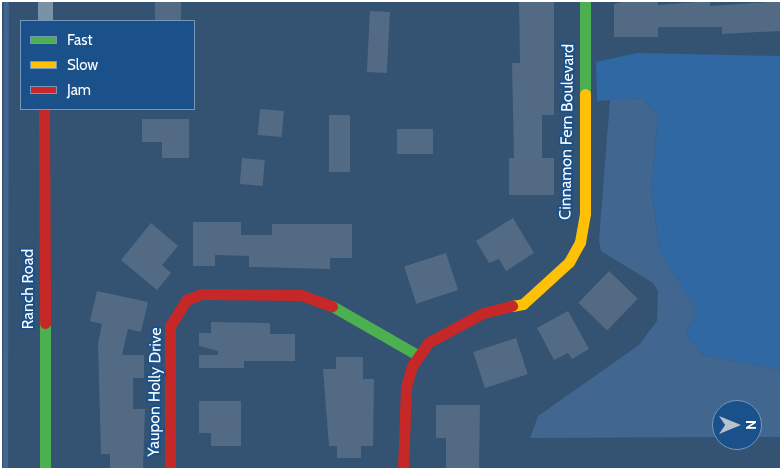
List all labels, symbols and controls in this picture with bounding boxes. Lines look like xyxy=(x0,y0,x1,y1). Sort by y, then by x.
legend xyxy=(20,20,195,110)
text: Fast xyxy=(67,31,92,49)
street label: Cinnamon Fern Boulevard xyxy=(556,44,578,220)
text: Slow xyxy=(67,56,98,74)
text: Jam xyxy=(67,81,91,99)
street label: Ranch Road xyxy=(18,249,38,329)
street label: Yaupon Holly Drive xyxy=(144,327,166,457)
north arrow xyxy=(712,400,762,450)
text: N xyxy=(742,420,760,430)

